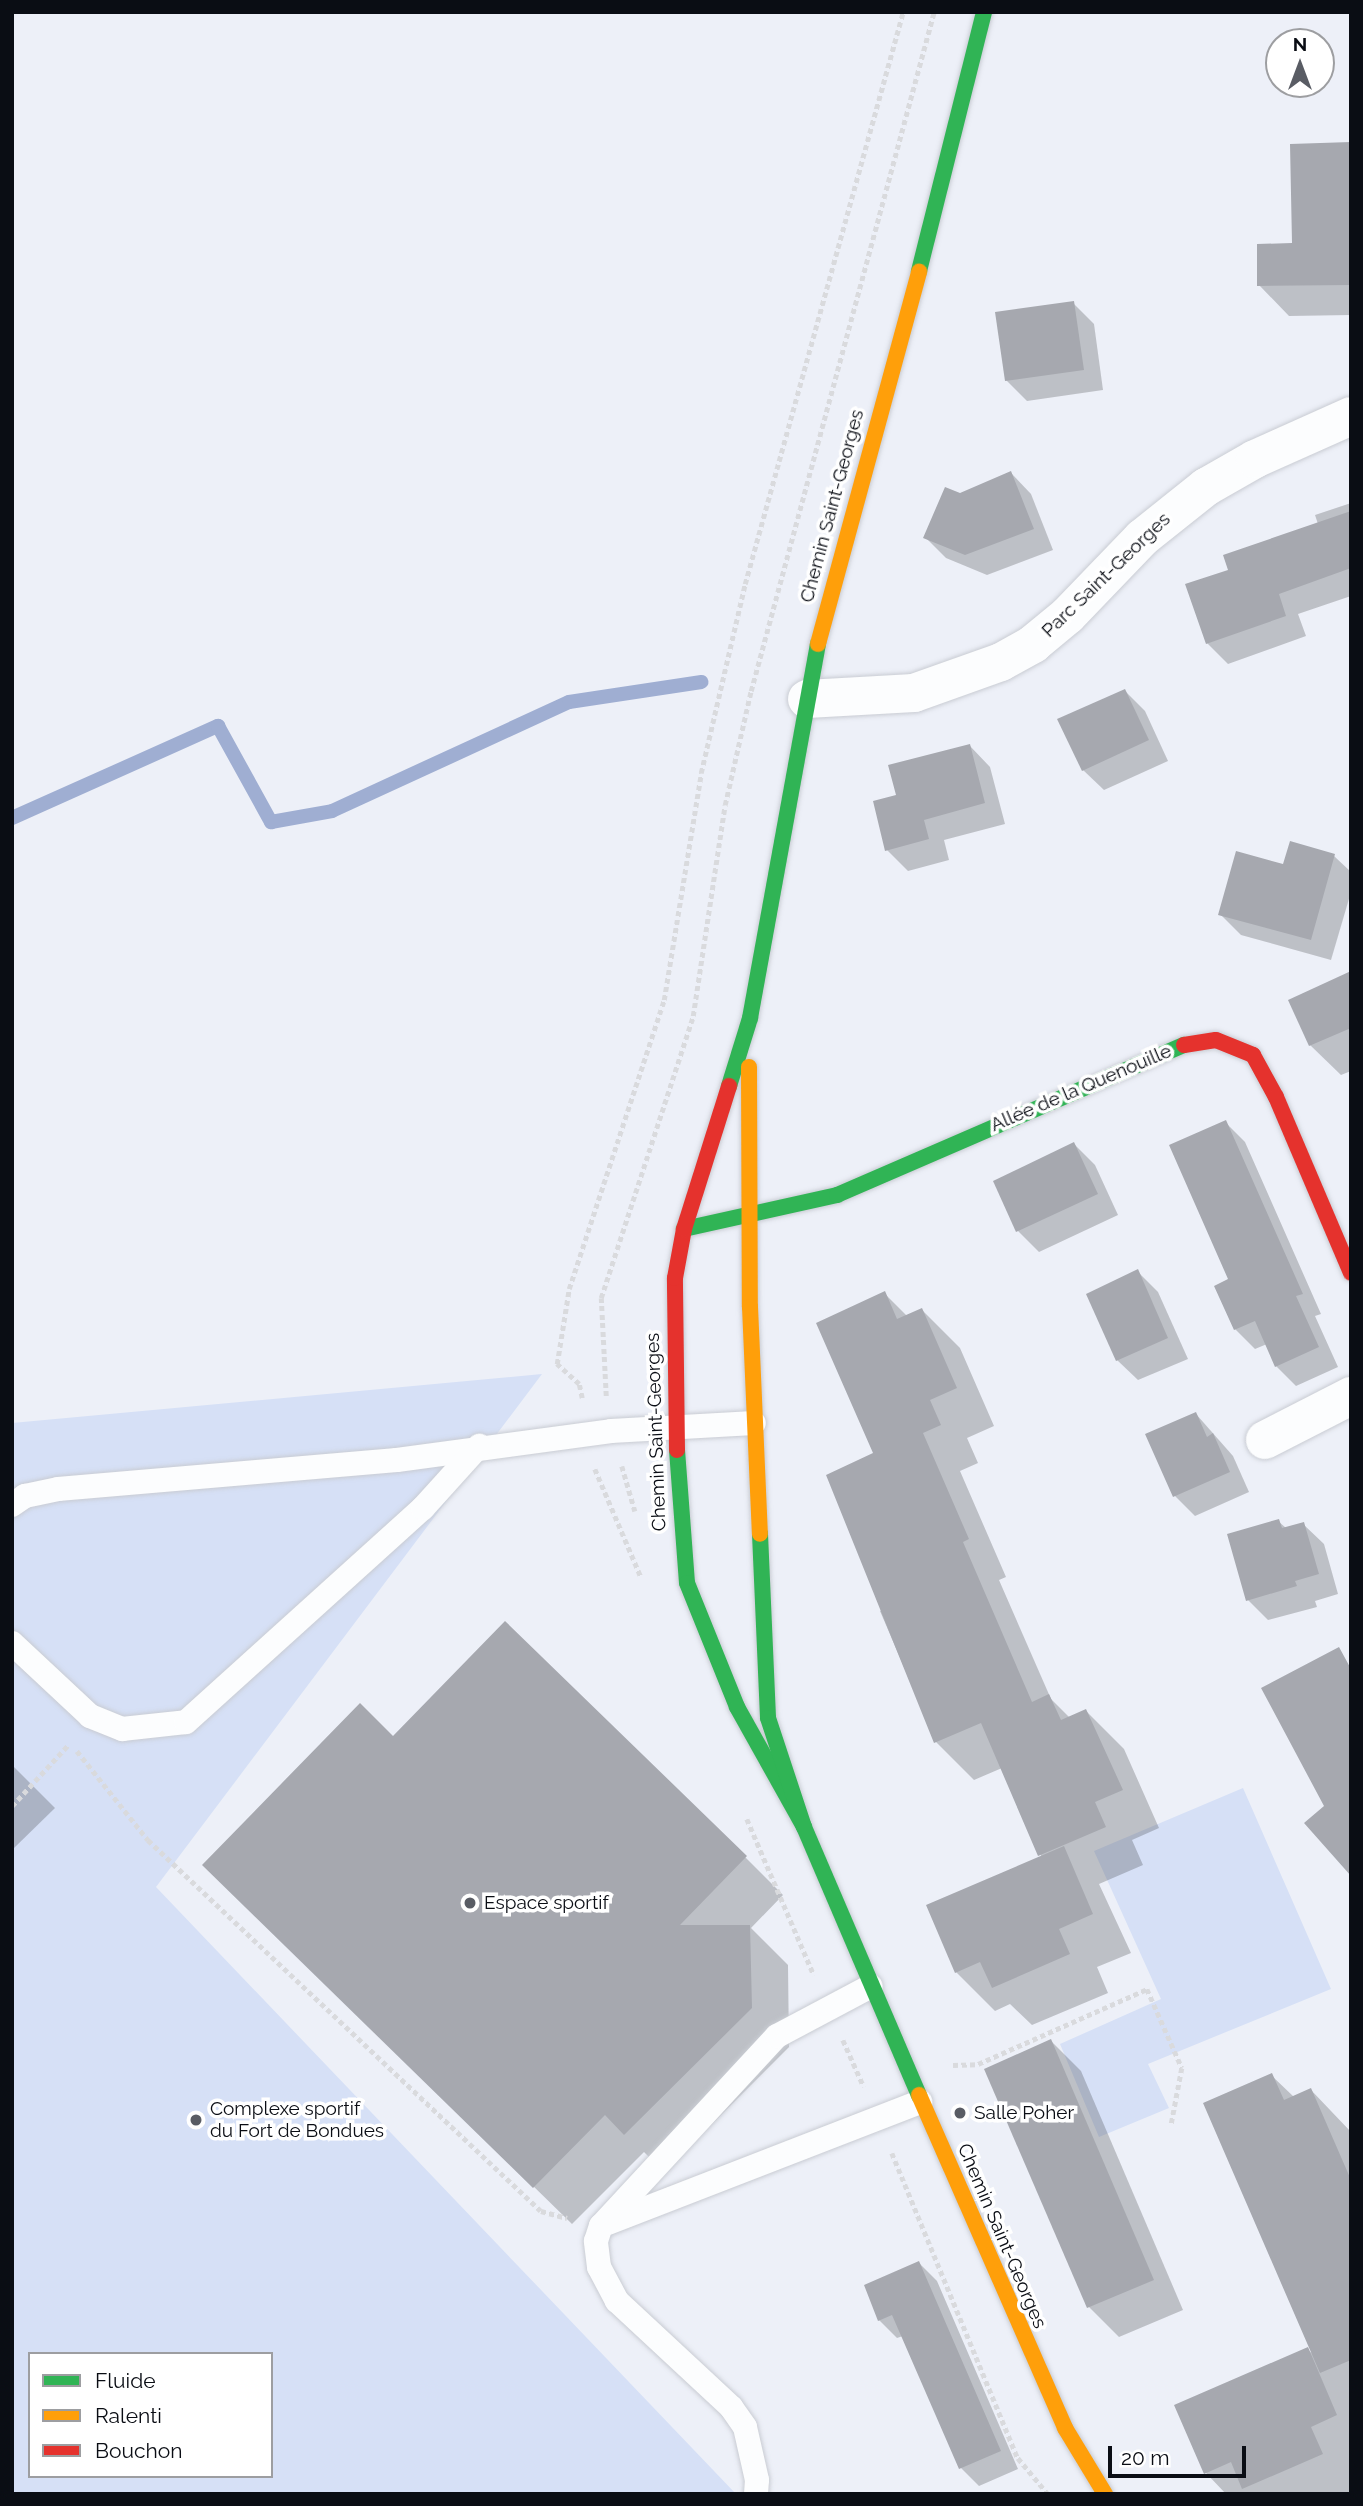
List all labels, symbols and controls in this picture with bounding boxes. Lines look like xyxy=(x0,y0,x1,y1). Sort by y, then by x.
north arrow xyxy=(1265,28,1335,98)
text: N xyxy=(1293,33,1307,55)
street label: Chemin Saint-Georges xyxy=(795,407,869,605)
street label: Parc Saint-Georges xyxy=(1037,508,1175,642)
street label: Allée de la Quenouille xyxy=(987,1040,1175,1136)
street label: Chemin Saint-Georges xyxy=(641,1332,671,1532)
place label: Espace sportif xyxy=(484,1892,609,1914)
marker: Espace sportif xyxy=(462,1895,478,1911)
place label: Complexe sportif du Fort de Bondues xyxy=(210,2098,384,2142)
place label: Salle Poher xyxy=(974,2102,1074,2124)
marker: Salle Poher xyxy=(952,2105,968,2121)
marker: Complexe sportif du Fort de Bondues xyxy=(188,2112,204,2128)
street label: Chemin Saint-Georges xyxy=(953,2140,1051,2332)
legend xyxy=(28,2352,273,2478)
text: Fluide xyxy=(95,2368,156,2393)
text: Ralenti xyxy=(95,2403,162,2428)
scale bar xyxy=(1111,2432,1249,2476)
text: Bouchon xyxy=(95,2438,182,2463)
text: 20 m xyxy=(1121,2445,1169,2470)

